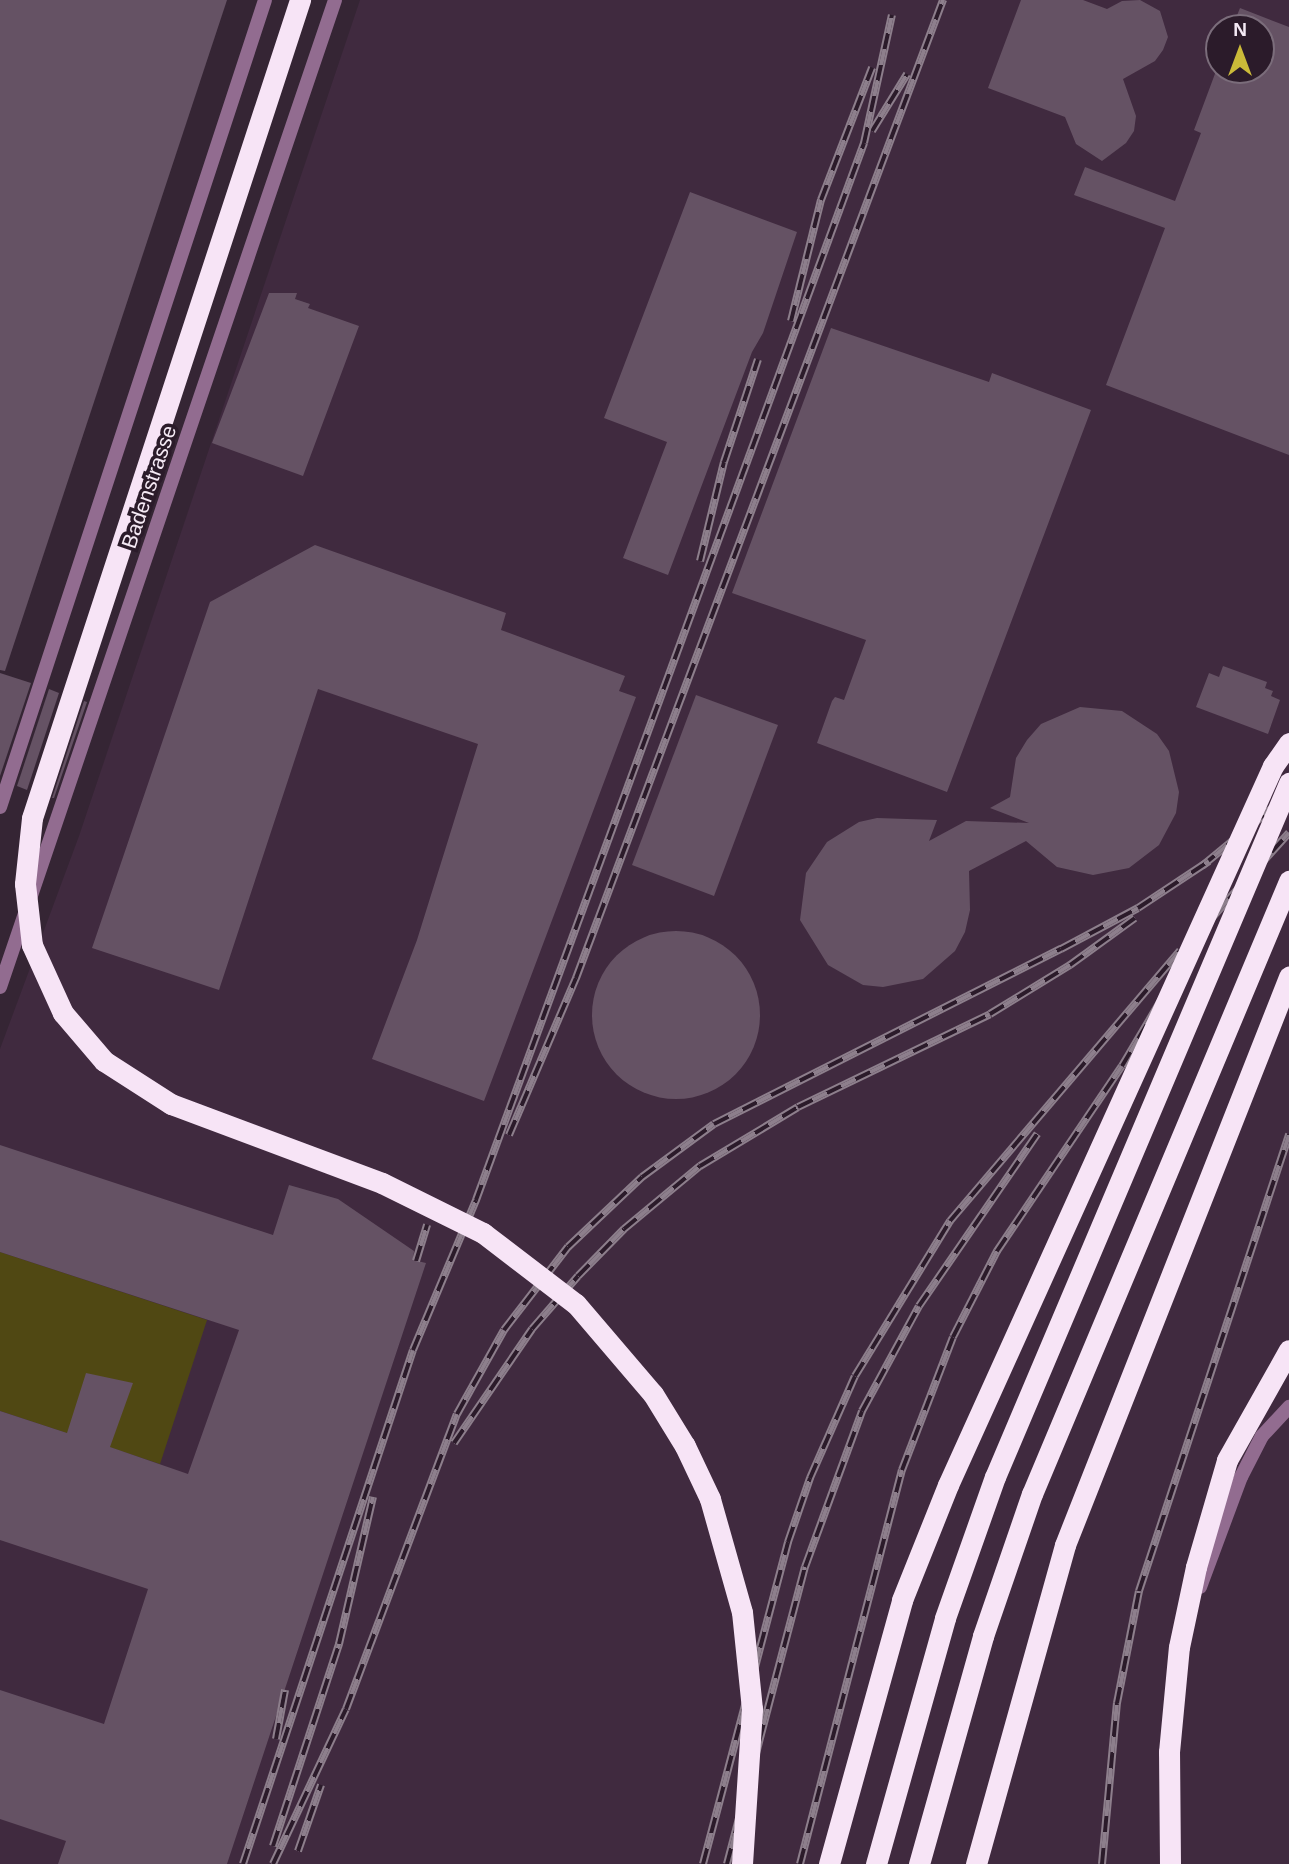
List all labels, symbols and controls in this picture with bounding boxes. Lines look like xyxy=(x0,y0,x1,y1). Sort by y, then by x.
north arrow xyxy=(1205,14,1275,84)
text: N xyxy=(1233,19,1247,40)
street label: Badenstrasse xyxy=(116,422,182,552)

